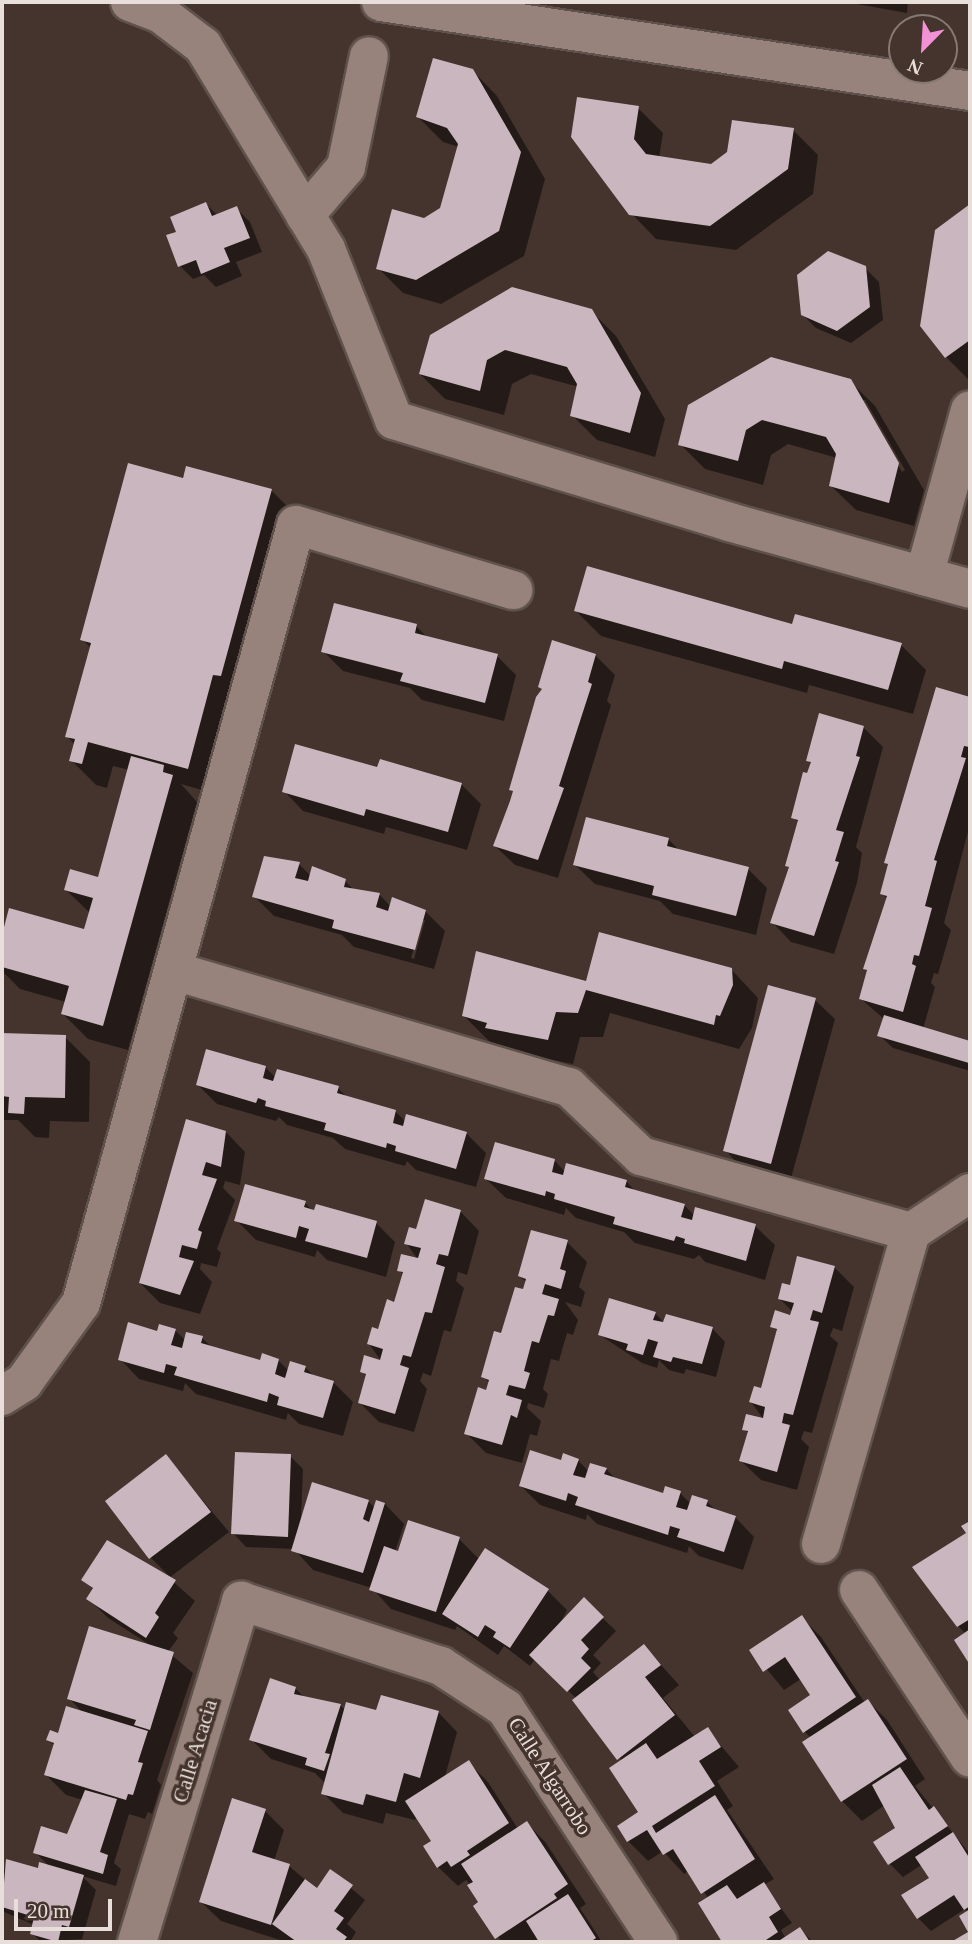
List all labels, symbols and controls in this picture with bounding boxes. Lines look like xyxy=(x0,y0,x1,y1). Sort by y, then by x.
north arrow xyxy=(888,14,958,84)
text: N xyxy=(905,54,926,79)
street label: Calle Acacia xyxy=(167,1696,223,1806)
street label: Calle Algarrobo xyxy=(502,1712,598,1840)
scale bar xyxy=(18,1884,116,1928)
text: 20 m xyxy=(27,1899,70,1923)

